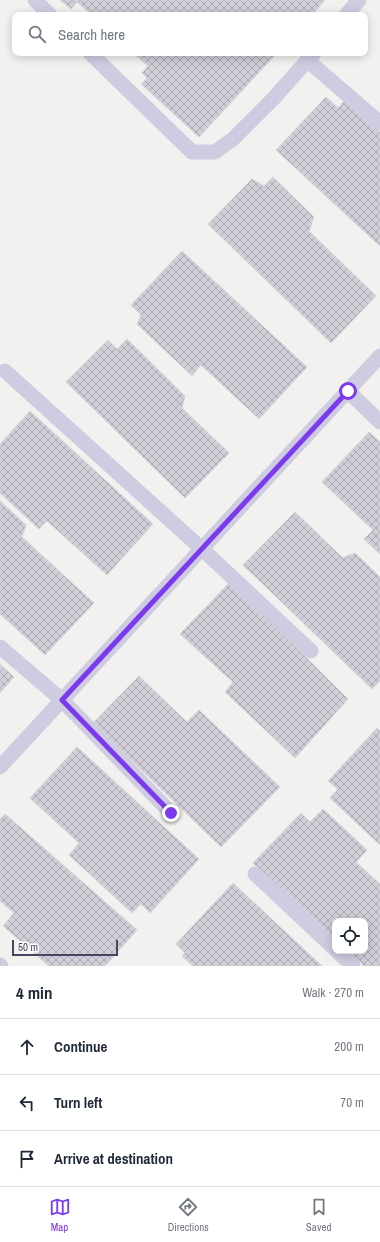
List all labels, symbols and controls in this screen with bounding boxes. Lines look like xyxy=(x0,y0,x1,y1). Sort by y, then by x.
search box xyxy=(12,12,368,56)
icon: search xyxy=(26,23,48,45)
text: Search here xyxy=(58,24,125,45)
route start xyxy=(339,382,357,400)
route end xyxy=(162,804,180,822)
map controls xyxy=(332,918,368,954)
button: locate xyxy=(332,918,368,954)
scale bar xyxy=(12,938,118,957)
text: 50 m xyxy=(18,940,38,954)
text: 4 min xyxy=(16,981,52,1004)
text: Walk · 270 m xyxy=(302,984,364,1001)
icon: ahead xyxy=(16,1036,38,1058)
text: Continue xyxy=(54,1036,107,1057)
text: 200 m xyxy=(334,1038,364,1055)
icon: left xyxy=(16,1092,38,1114)
text: Turn left xyxy=(54,1092,102,1113)
text: 70 m xyxy=(340,1094,364,1111)
icon: arrive xyxy=(16,1148,38,1170)
text: Arrive at destination xyxy=(54,1148,173,1169)
tab: Map xyxy=(49,1196,71,1234)
tab: Directions xyxy=(168,1196,209,1234)
tab: Saved xyxy=(306,1196,331,1234)

